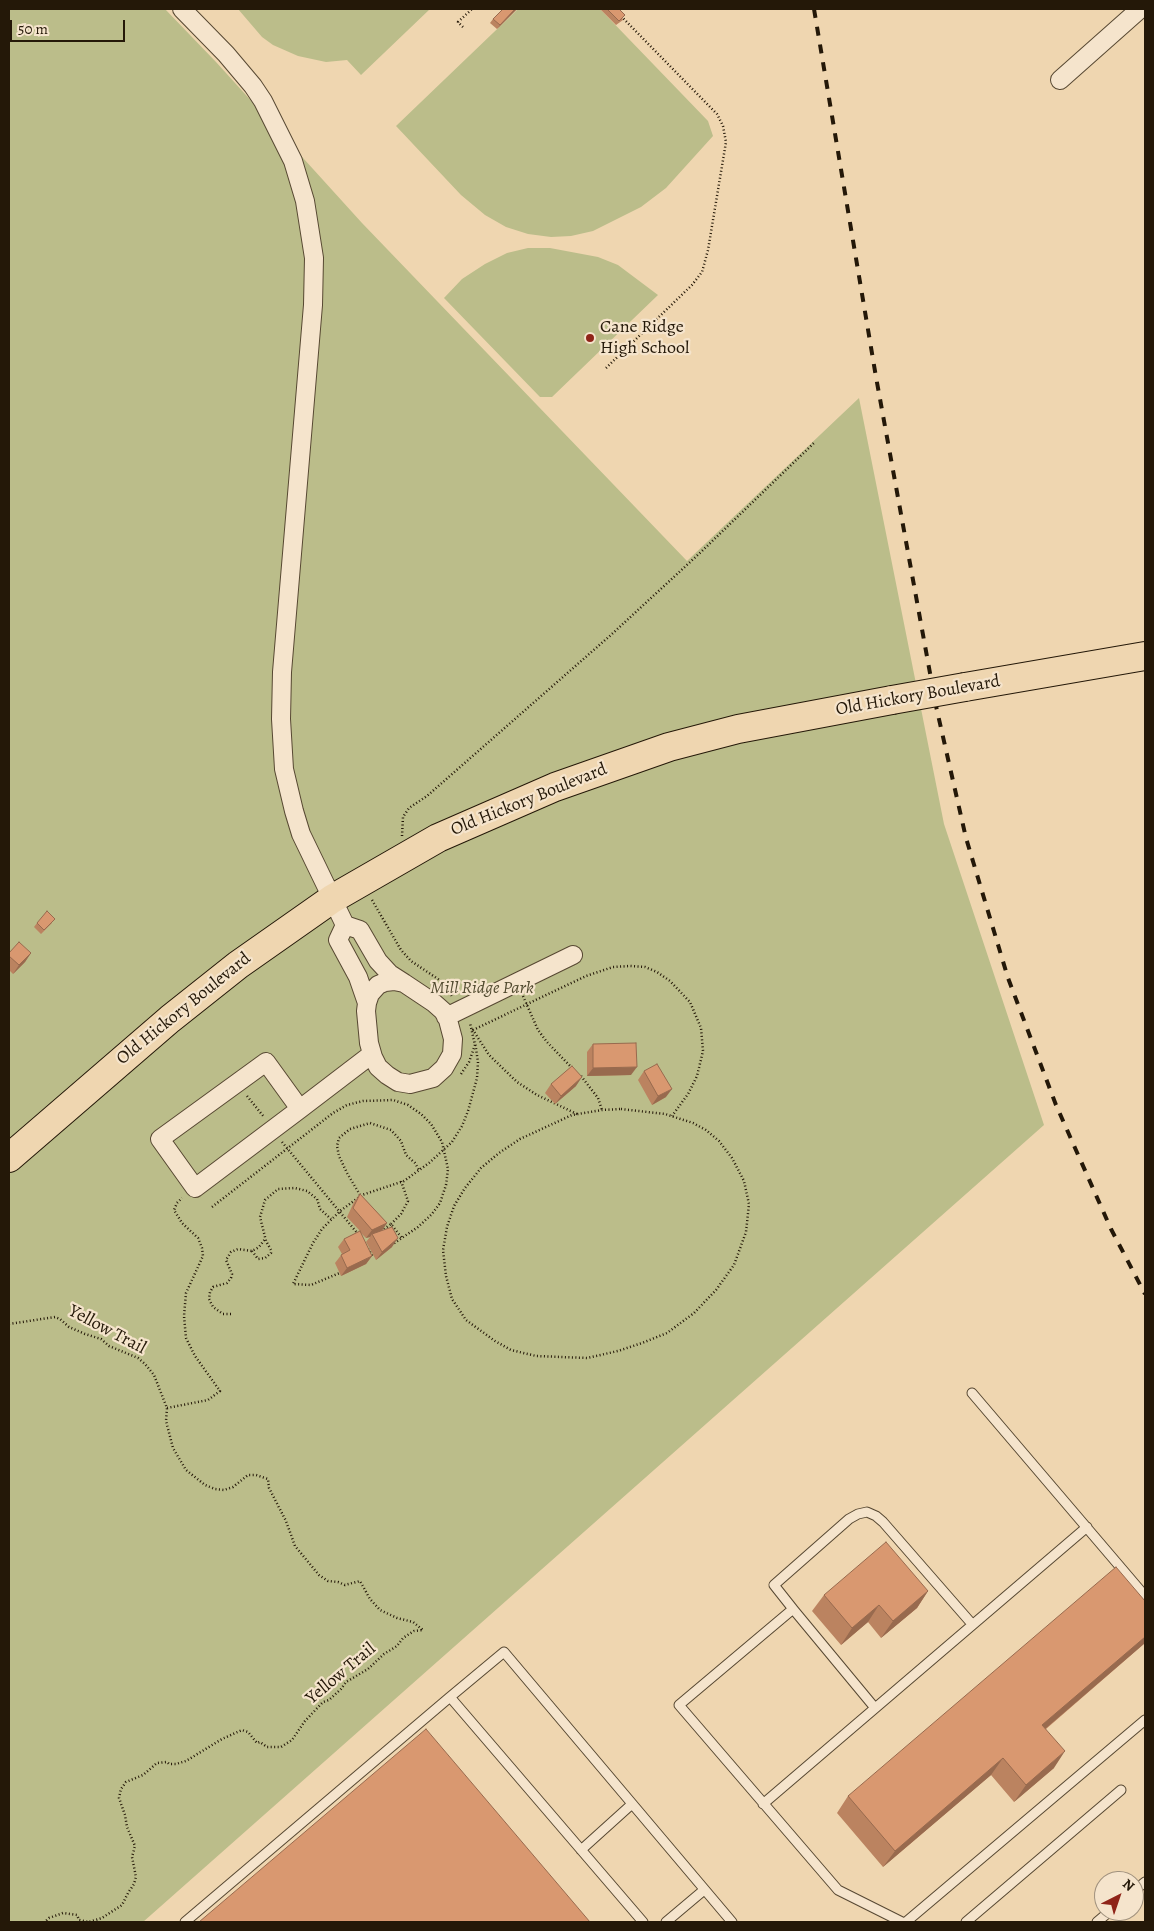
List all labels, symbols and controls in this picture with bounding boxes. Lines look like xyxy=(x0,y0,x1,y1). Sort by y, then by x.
scale bar xyxy=(12,10,128,42)
text: 50 m xyxy=(18,19,48,39)
place label: Cane Ridge High School xyxy=(600,317,689,359)
marker: Cane Ridge High School xyxy=(584,332,596,344)
street label: Old Hickory Boulevard xyxy=(834,671,1002,721)
street label: Old Hickory Boulevard xyxy=(448,759,610,841)
street label: Old Hickory Boulevard xyxy=(112,948,256,1070)
park label: Mill Ridge Park xyxy=(430,978,534,1000)
street label: Yellow Trail xyxy=(65,1301,149,1359)
street label: Yellow Trail xyxy=(302,1639,380,1709)
north arrow xyxy=(1094,1871,1144,1921)
text: N xyxy=(1118,1875,1139,1896)

